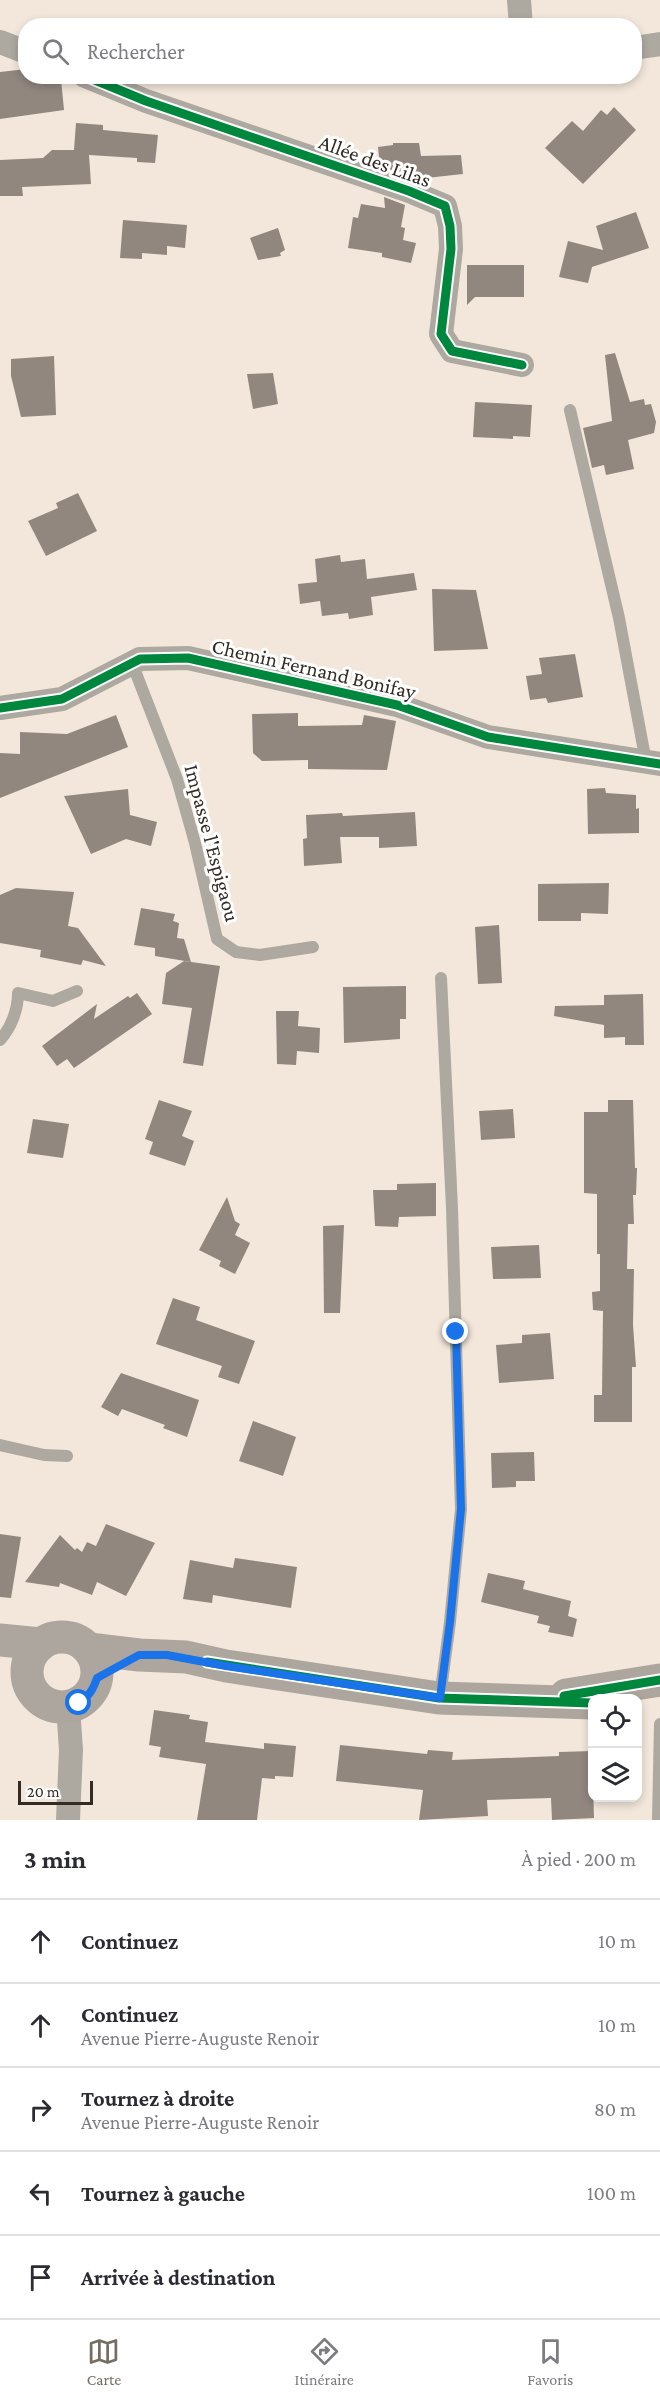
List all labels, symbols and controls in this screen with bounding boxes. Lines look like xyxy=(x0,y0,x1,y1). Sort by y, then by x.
search box xyxy=(18,18,642,84)
icon: search xyxy=(39,35,72,68)
text: Rechercher xyxy=(87,39,185,64)
street label: Allée des Lilas xyxy=(316,130,434,192)
street label: Chemin Fernand Bonifay xyxy=(210,634,419,704)
street label: Impasse l'Espigaou xyxy=(180,762,244,924)
route end xyxy=(442,1318,468,1344)
route start xyxy=(65,1689,91,1715)
map controls xyxy=(588,1694,642,1802)
button: locate xyxy=(588,1694,642,1748)
button: layers xyxy=(588,1748,642,1802)
scale bar xyxy=(18,1778,93,1806)
text: 20 m xyxy=(27,1783,60,1800)
text: 3 min xyxy=(24,1845,86,1874)
text: À pied · 200 m xyxy=(522,1848,636,1870)
icon: ahead xyxy=(24,1925,57,1958)
text: Continuez xyxy=(81,1929,178,1954)
text: 10 m xyxy=(598,1930,636,1952)
text: Continuez xyxy=(81,2002,178,2027)
icon: ahead xyxy=(24,2009,57,2042)
text: 10 m xyxy=(598,2014,636,2036)
text: Avenue Pierre-Auguste Renoir xyxy=(81,2027,319,2049)
text: Tournez à droite xyxy=(81,2086,234,2111)
icon: right xyxy=(24,2093,57,2126)
text: 80 m xyxy=(594,2098,636,2120)
text: Avenue Pierre-Auguste Renoir xyxy=(81,2111,319,2133)
icon: left xyxy=(24,2177,57,2210)
text: Tournez à gauche xyxy=(81,2181,245,2206)
text: 100 m xyxy=(587,2182,636,2204)
icon: arrive xyxy=(24,2261,57,2294)
text: Arrivée à destination xyxy=(81,2265,275,2290)
tab: Carte xyxy=(87,2335,121,2388)
tab: Itinéraire xyxy=(295,2335,354,2388)
tab: Favoris xyxy=(527,2335,573,2388)

